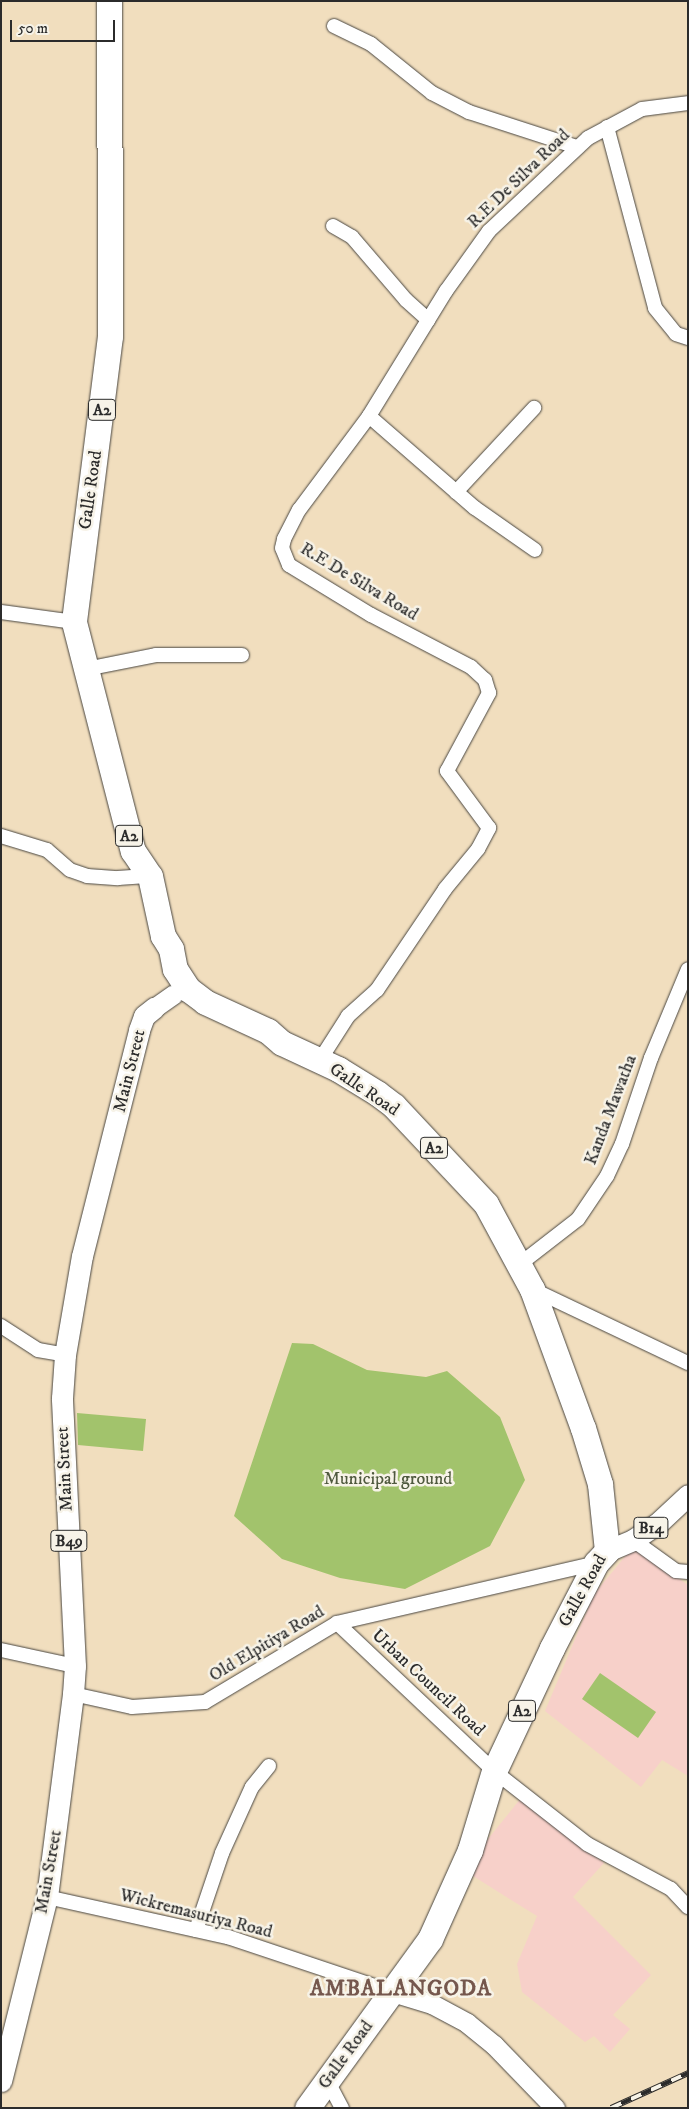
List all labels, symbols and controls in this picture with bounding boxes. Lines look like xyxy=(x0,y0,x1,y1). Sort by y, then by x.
scale bar xyxy=(12,10,118,42)
text: 50 m xyxy=(18,19,48,38)
street label: R.E De Silva Road xyxy=(463,125,575,233)
road number: A2 xyxy=(87,396,117,424)
street label: Galle Road xyxy=(75,449,107,531)
street label: R.E De Silva Road xyxy=(296,538,422,626)
road number: A2 xyxy=(114,822,144,849)
street label: Main Street xyxy=(109,1027,151,1115)
street label: Kanda Mawatha xyxy=(580,1052,642,1168)
street label: Galle Road xyxy=(325,1059,403,1121)
road number: A2 xyxy=(419,1134,449,1162)
street label: Main Street xyxy=(52,1426,78,1512)
park label: Municipal ground xyxy=(324,1468,452,1490)
road number: B14 xyxy=(632,1515,670,1542)
road number: B49 xyxy=(50,1528,88,1554)
street label: Galle Road xyxy=(554,1551,612,1631)
street label: Old Elpitiya Road xyxy=(206,1601,328,1687)
street label: Urban Council Road xyxy=(367,1625,489,1741)
road number: A2 xyxy=(507,1698,537,1724)
street label: Main Street xyxy=(31,1828,67,1916)
street label: Wickremasuriya Road xyxy=(117,1885,275,1943)
district label: AMBALANGODA xyxy=(309,1976,493,2002)
street label: Galle Road xyxy=(314,2016,378,2094)

